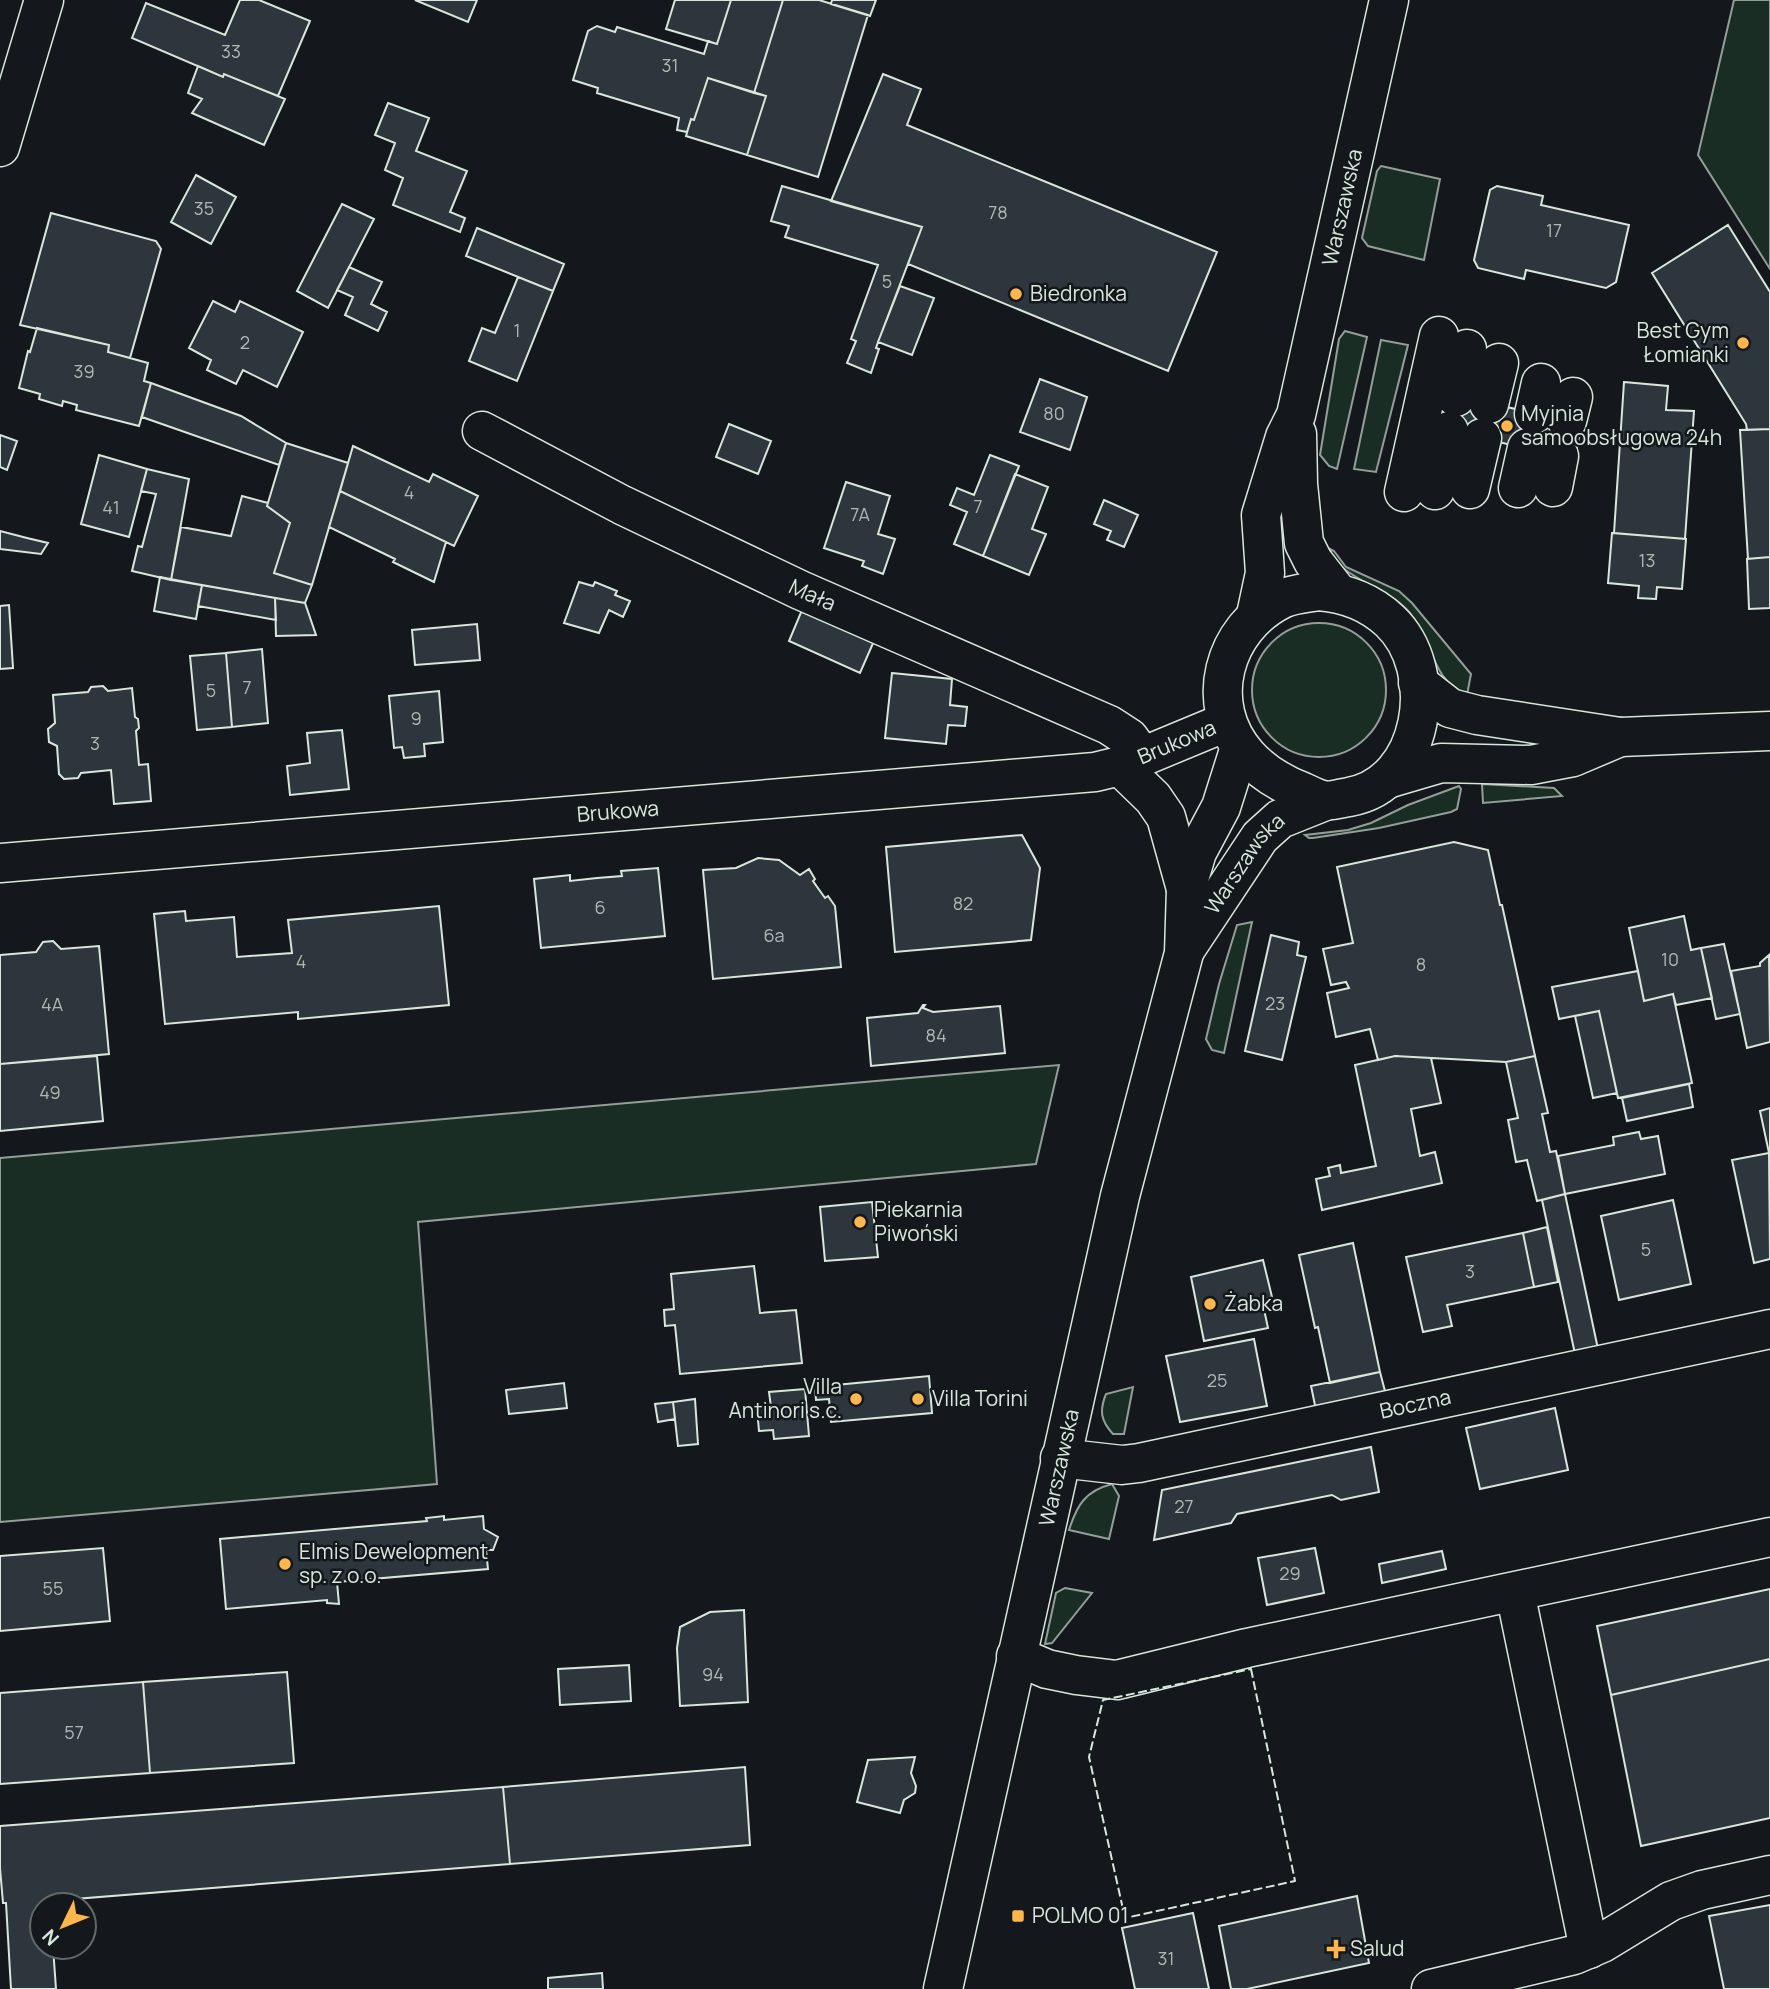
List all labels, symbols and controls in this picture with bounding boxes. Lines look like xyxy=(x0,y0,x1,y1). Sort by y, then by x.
house number: 33 xyxy=(221,39,241,63)
house number: 31 xyxy=(662,53,678,77)
street label: Warszawska xyxy=(1315,146,1368,268)
house number: 35 xyxy=(194,196,214,220)
house number: 78 xyxy=(988,200,1008,224)
house number: 17 xyxy=(1546,218,1562,242)
house number: 5 xyxy=(882,269,892,293)
place label: Biedronka xyxy=(1030,279,1127,307)
marker: Biedronka xyxy=(1008,286,1024,302)
place label: Best Gym Łomianki xyxy=(1637,316,1729,368)
house number: 1 xyxy=(513,318,521,342)
house number: 2 xyxy=(240,330,250,354)
marker: Best Gym Łomianki xyxy=(1735,335,1751,351)
house number: 39 xyxy=(73,359,95,383)
place label: Myjnia samoobsługowa 24h xyxy=(1521,399,1722,451)
house number: 80 xyxy=(1043,401,1065,425)
marker: Myjnia samoobsługowa 24h xyxy=(1499,418,1515,434)
house number: 4 xyxy=(404,480,414,504)
house number: 7 xyxy=(973,494,983,518)
house number: 41 xyxy=(102,495,120,519)
house number: 7A xyxy=(850,502,870,526)
house number: 13 xyxy=(1639,548,1655,572)
street label: Mała xyxy=(785,572,840,617)
house number: 7 xyxy=(242,675,252,699)
house number: 5 xyxy=(206,678,216,702)
house number: 9 xyxy=(410,706,422,730)
street label: Brukowa xyxy=(1133,713,1220,770)
house number: 3 xyxy=(90,731,100,755)
street label: Brukowa xyxy=(576,793,660,828)
street label: Warszawska xyxy=(1198,806,1290,919)
house number: 82 xyxy=(953,891,973,915)
house number: 6 xyxy=(594,895,606,919)
house number: 6a xyxy=(763,923,785,947)
house number: 10 xyxy=(1661,947,1679,971)
house number: 4 xyxy=(296,949,306,973)
house number: 8 xyxy=(1416,952,1426,976)
house number: 23 xyxy=(1265,991,1285,1015)
house number: 4A xyxy=(41,992,64,1016)
house number: 84 xyxy=(925,1023,947,1047)
house number: 49 xyxy=(39,1080,61,1104)
place label: Piekarnia Piwoński xyxy=(874,1195,963,1247)
marker: Piekarnia Piwoński xyxy=(852,1214,868,1230)
house number: 5 xyxy=(1641,1237,1651,1261)
house number: 3 xyxy=(1465,1259,1475,1283)
place label: Żabka xyxy=(1224,1289,1283,1317)
marker: Żabka xyxy=(1202,1296,1218,1312)
house number: 25 xyxy=(1207,1368,1227,1392)
place label: Villa Antinori s.c. xyxy=(729,1372,842,1424)
street label: Boczna xyxy=(1377,1382,1453,1425)
place label: Villa Torini xyxy=(932,1384,1028,1412)
marker: Villa Antinori s.c. xyxy=(848,1391,864,1407)
marker: Villa Torini xyxy=(910,1391,926,1407)
street label: Warszawska xyxy=(1032,1406,1085,1529)
house number: 27 xyxy=(1174,1494,1194,1518)
place label: Elmis Dewelopment sp. z o.o. xyxy=(299,1537,488,1589)
marker: Elmis Dewelopment sp. z o.o. xyxy=(277,1556,293,1572)
house number: 29 xyxy=(1279,1561,1301,1585)
house number: 55 xyxy=(43,1576,63,1600)
house number: 94 xyxy=(702,1662,724,1686)
house number: 57 xyxy=(64,1720,84,1744)
north arrow xyxy=(28,1891,98,1961)
place label: POLMO 01 xyxy=(1032,1901,1129,1929)
marker: POLMO 01 xyxy=(1010,1908,1026,1924)
text: N xyxy=(36,1924,65,1951)
place label: Salud xyxy=(1350,1934,1404,1962)
marker: Salud xyxy=(1328,1941,1344,1957)
house number: 31 xyxy=(1158,1946,1174,1970)

